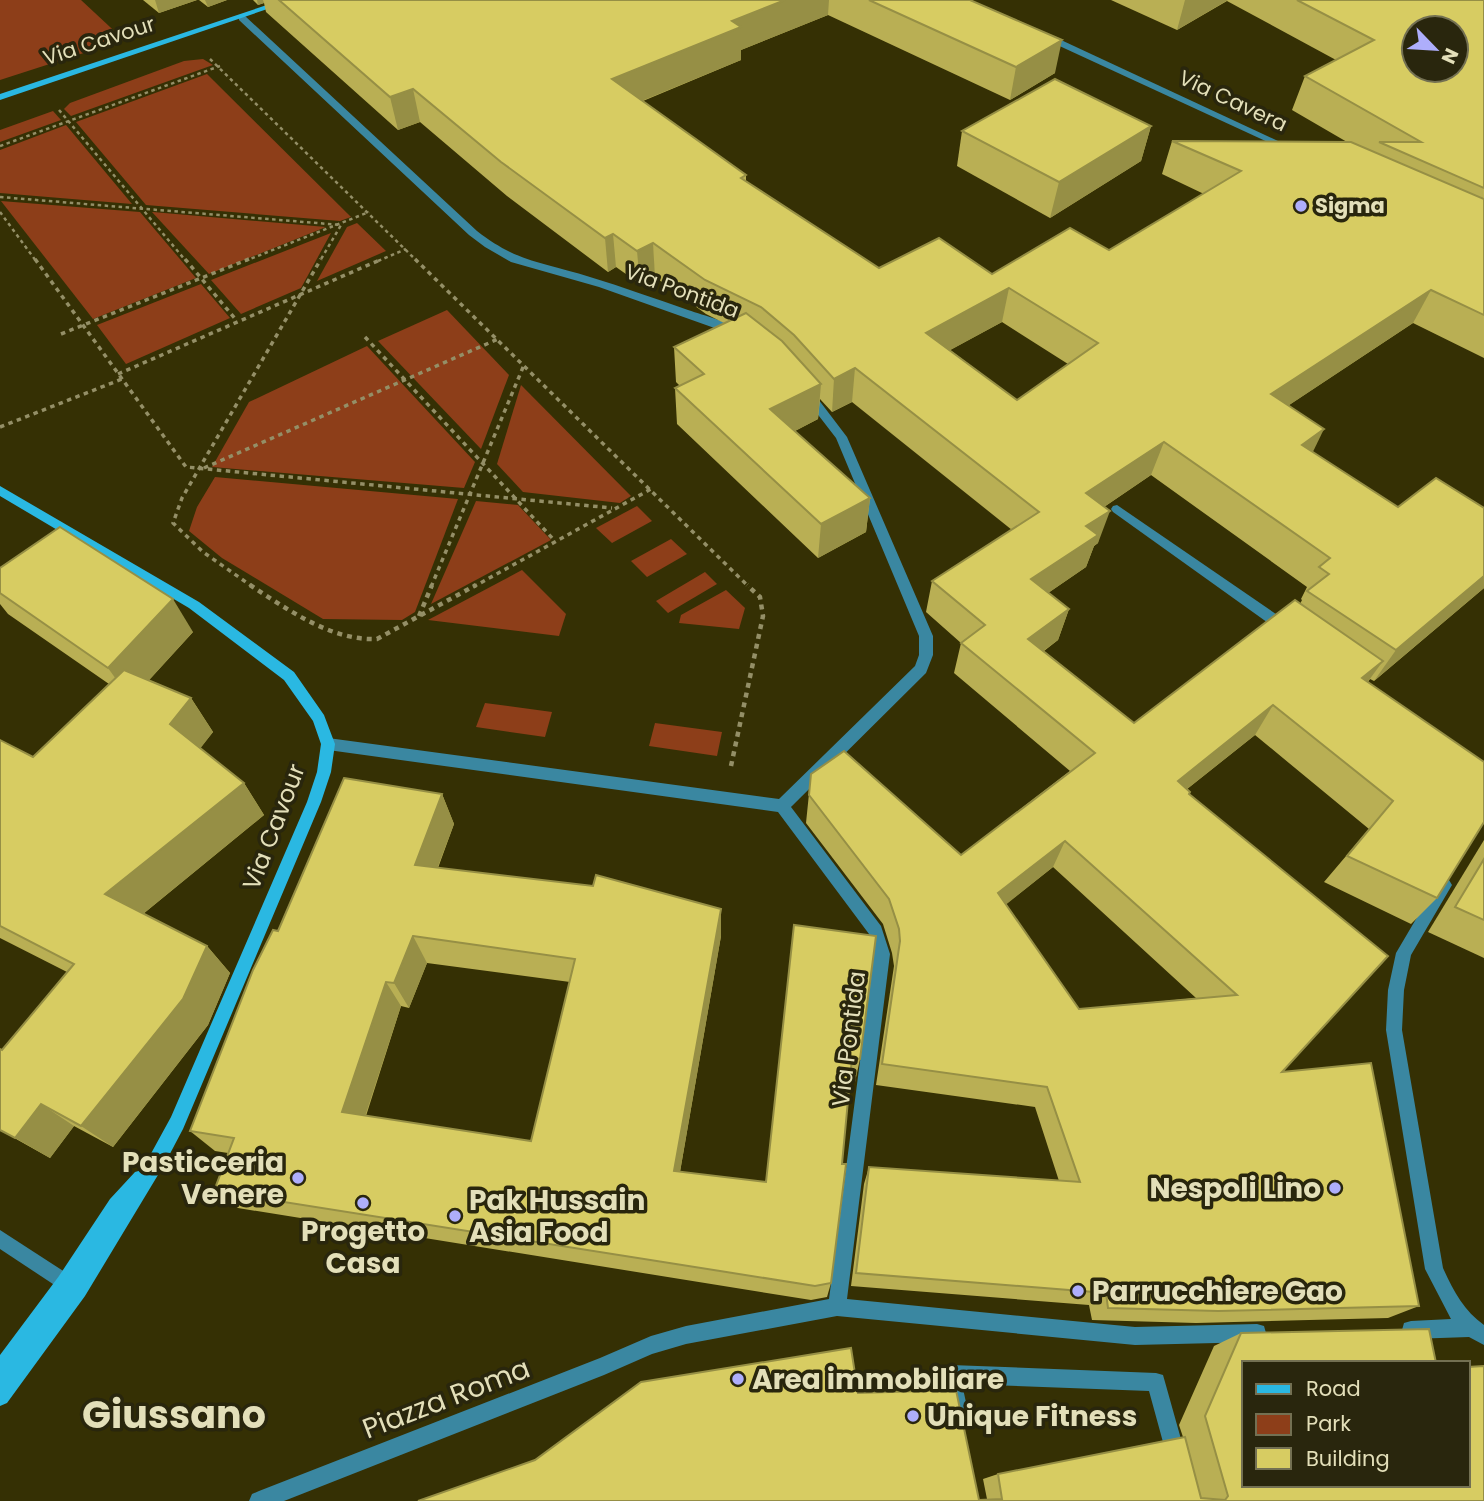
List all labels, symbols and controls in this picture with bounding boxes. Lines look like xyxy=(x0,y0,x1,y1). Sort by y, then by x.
street label: Via Cavour xyxy=(39,9,159,72)
north arrow xyxy=(1400,14,1470,84)
text: N xyxy=(1435,44,1465,68)
street label: Via Cavera xyxy=(1174,63,1292,138)
place label: Sigma xyxy=(1315,191,1385,220)
marker: Sigma xyxy=(1293,198,1309,214)
street label: Via Pontida xyxy=(621,256,743,325)
street label: Via Cavour xyxy=(234,759,313,895)
street label: Via Pontida xyxy=(824,969,873,1109)
place label: Pasticceria Venere xyxy=(122,1143,284,1214)
place label: Nespoli Lino xyxy=(1149,1169,1321,1208)
marker: Pasticceria Venere xyxy=(290,1170,306,1186)
marker: Nespoli Lino xyxy=(1327,1180,1343,1196)
place label: Pak Hussain Asia Food xyxy=(469,1181,645,1252)
marker: Progetto Casa xyxy=(355,1195,371,1211)
marker: Pak Hussain Asia Food xyxy=(447,1208,463,1224)
place label: Progetto Casa xyxy=(301,1212,425,1283)
place label: Parrucchiere Gao xyxy=(1092,1272,1343,1311)
marker: Parrucchiere Gao xyxy=(1070,1283,1086,1299)
street label: Piazza Roma xyxy=(357,1349,536,1448)
place label: Area immobiliare xyxy=(752,1360,1004,1399)
legend xyxy=(1242,1361,1470,1487)
marker: Area immobiliare xyxy=(730,1371,746,1387)
text: Road xyxy=(1306,1374,1361,1403)
district label: Giussano xyxy=(82,1388,266,1441)
place label: Unique Fitness xyxy=(927,1397,1137,1436)
marker: Unique Fitness xyxy=(905,1408,921,1424)
text: Park xyxy=(1306,1409,1351,1438)
text: Building xyxy=(1306,1444,1390,1473)

